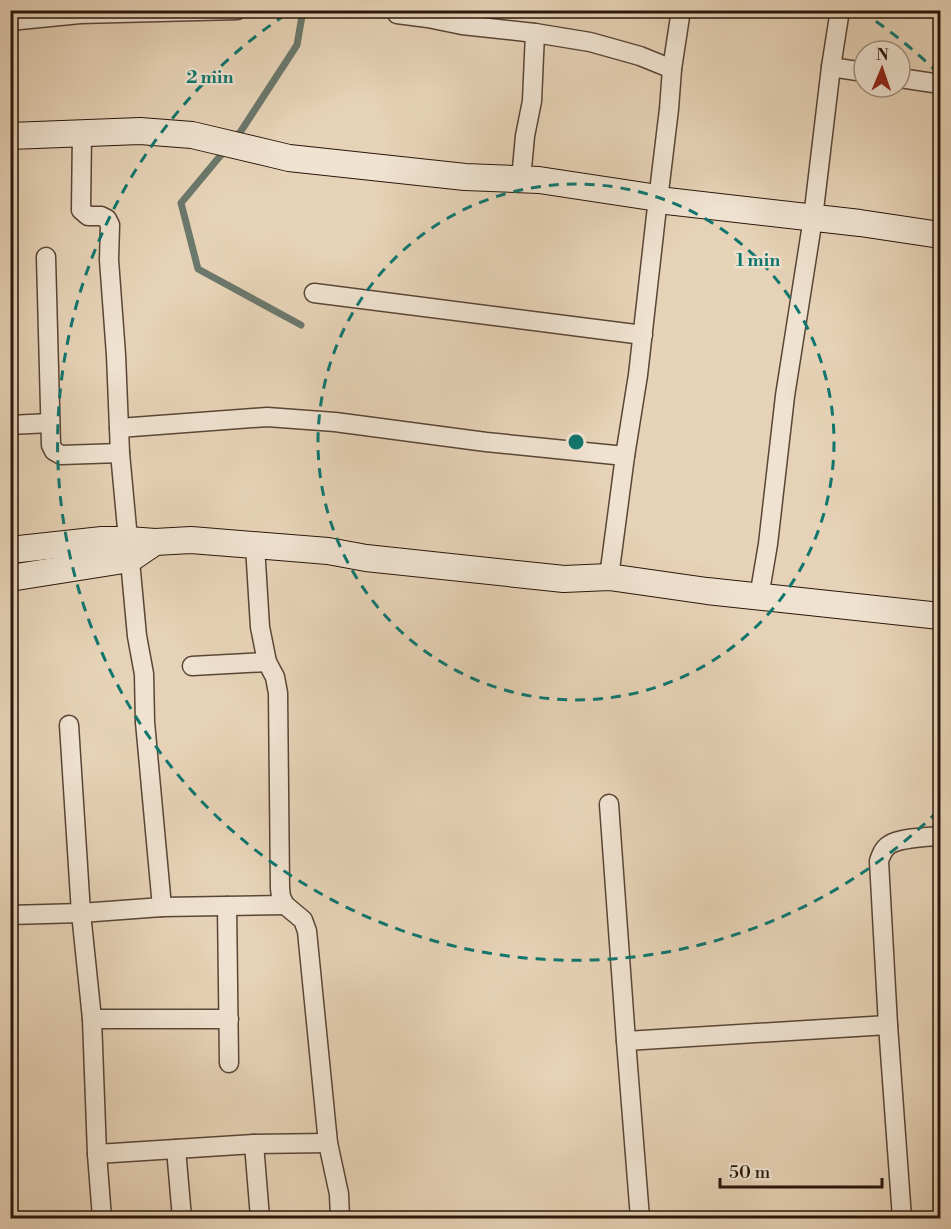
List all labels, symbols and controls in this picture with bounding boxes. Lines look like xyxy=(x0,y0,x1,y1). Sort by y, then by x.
north arrow xyxy=(852,39,912,99)
text: N xyxy=(876,45,890,65)
text: 2 min xyxy=(186,66,234,89)
text: 1 min xyxy=(736,249,780,272)
centre of rings xyxy=(566,432,586,452)
scale bar xyxy=(720,1151,882,1189)
text: 50 m xyxy=(729,1161,771,1184)

